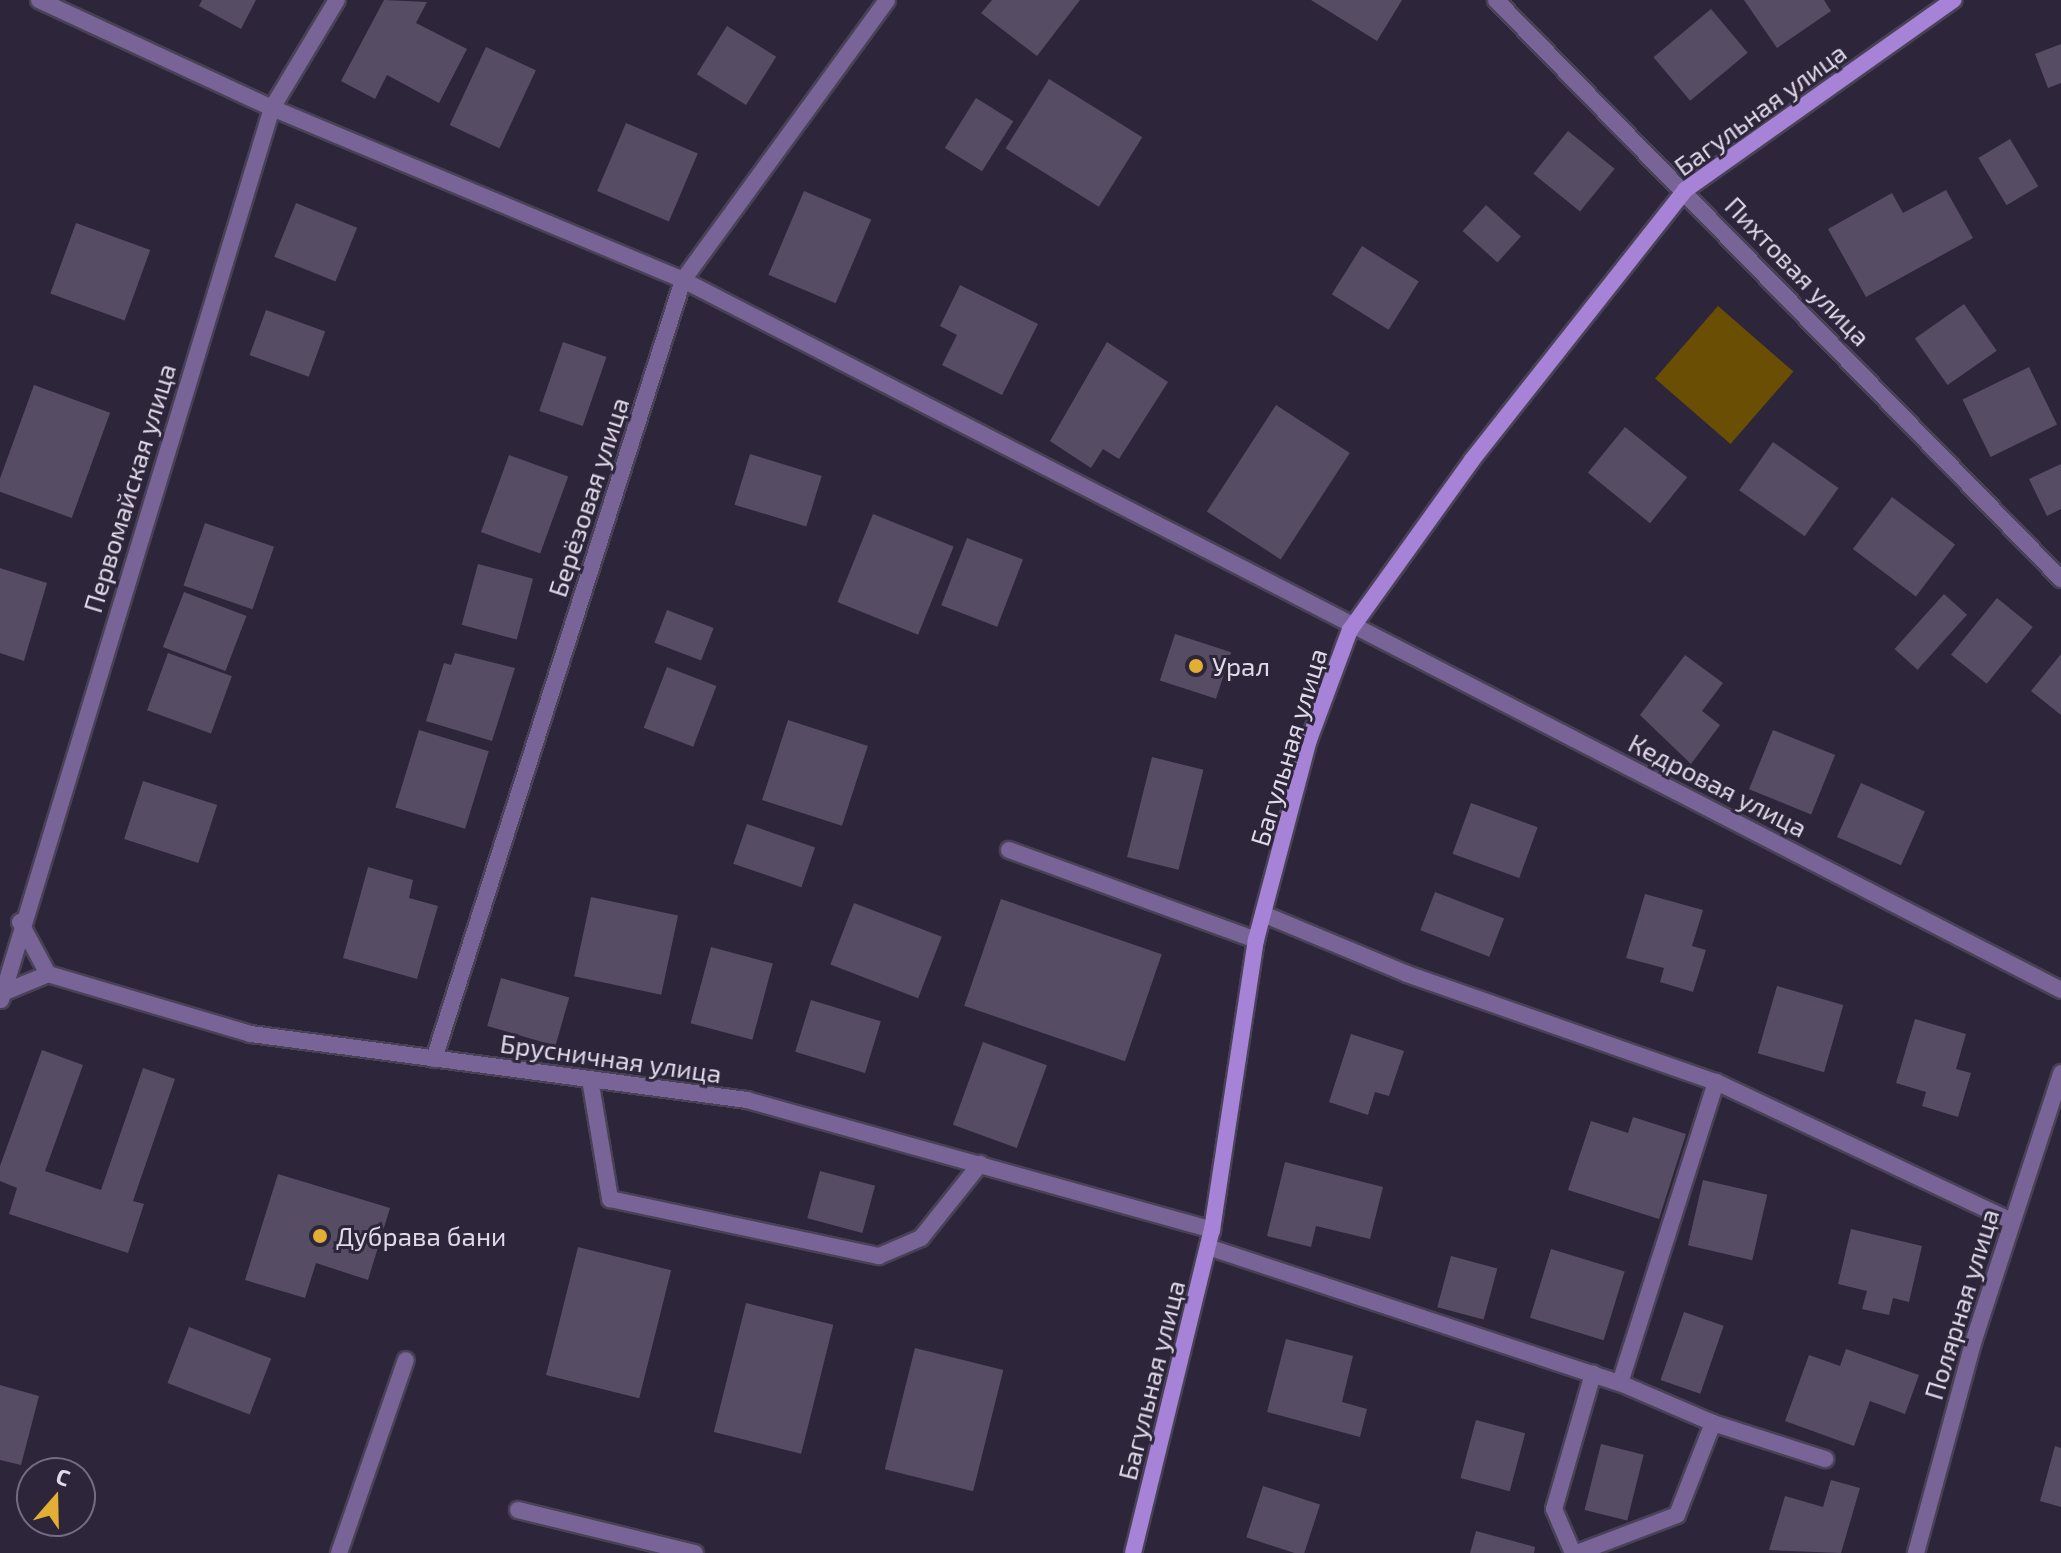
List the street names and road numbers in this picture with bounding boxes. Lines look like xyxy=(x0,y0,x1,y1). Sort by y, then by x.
street label: Багульная улица xyxy=(1668,36,1852,182)
street label: Пихтовая улица xyxy=(1719,190,1877,352)
street label: Первомайская улица xyxy=(76,360,182,616)
street label: Берёзовая улица xyxy=(541,393,635,601)
street label: Багульная улица xyxy=(1243,644,1333,850)
street label: Кедровая улица xyxy=(1624,727,1812,843)
street label: Брусничная улица xyxy=(498,1027,724,1089)
street label: Полярная улица xyxy=(1917,1205,2005,1403)
street label: Багульная улица xyxy=(1111,1277,1191,1483)

